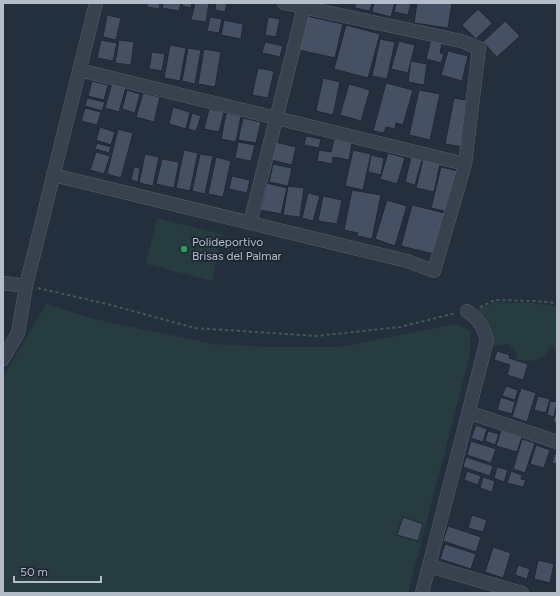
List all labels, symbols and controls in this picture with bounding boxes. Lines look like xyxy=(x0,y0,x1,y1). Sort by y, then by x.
place label: Polideportivo Brisas del Palmar xyxy=(192,235,282,263)
marker: Polideportivo Brisas del Palmar xyxy=(179,244,189,254)
scale bar xyxy=(14,558,101,584)
text: 50 m xyxy=(20,565,48,579)

